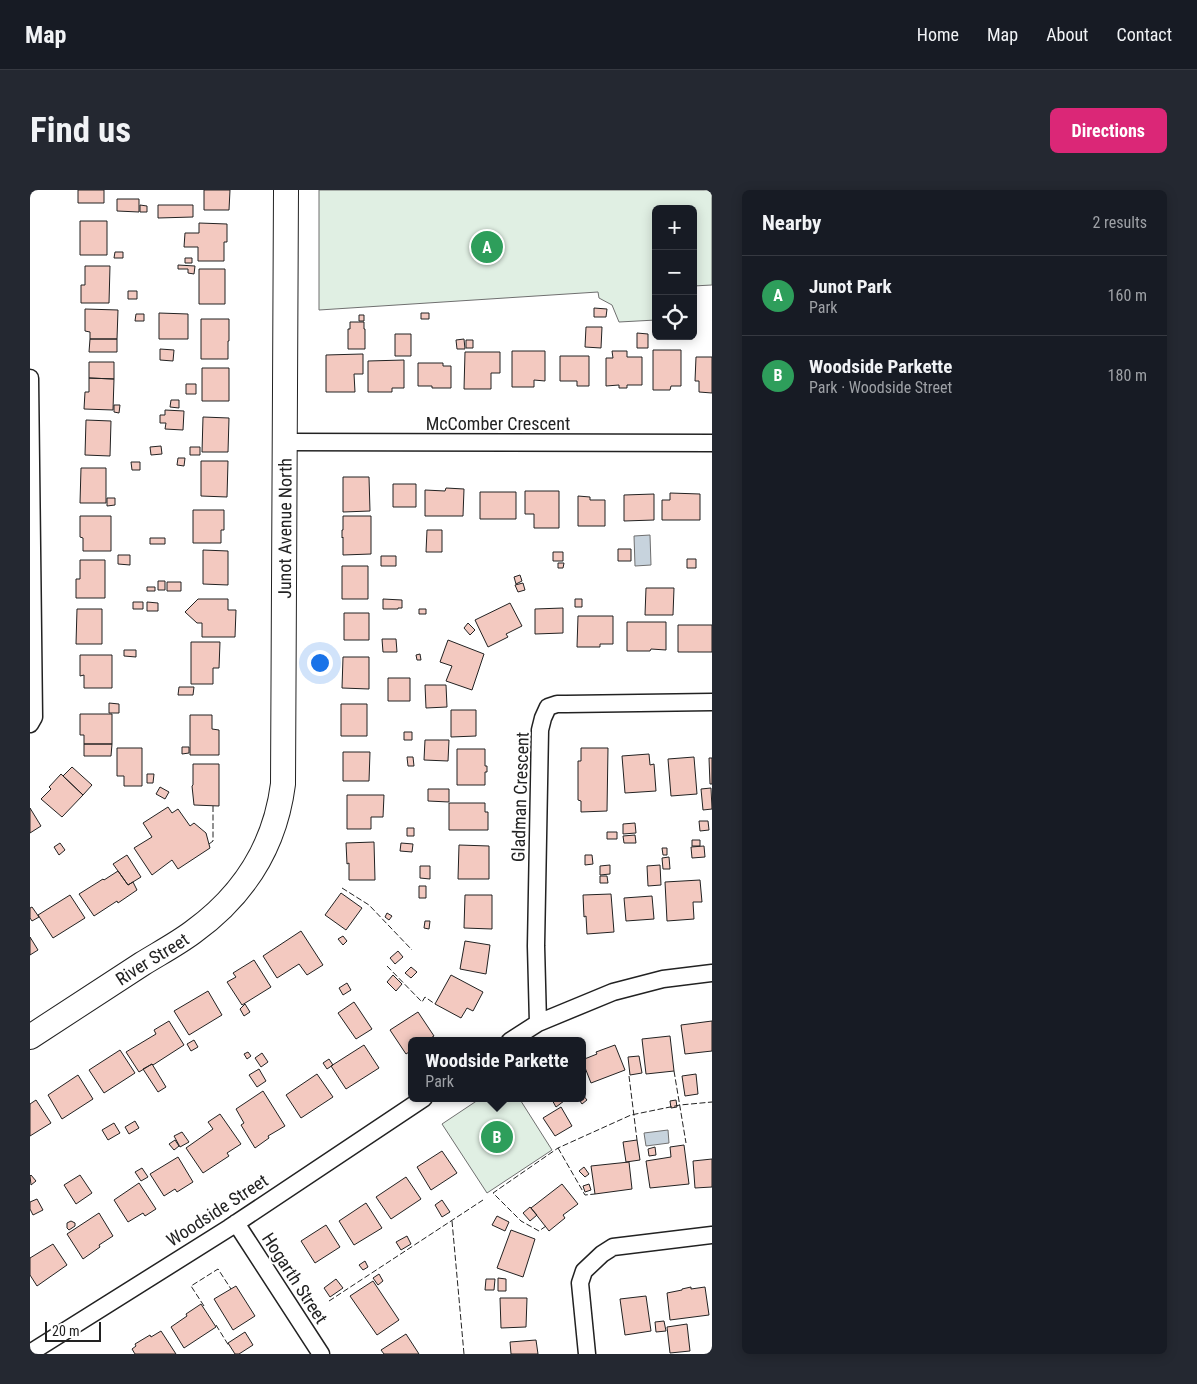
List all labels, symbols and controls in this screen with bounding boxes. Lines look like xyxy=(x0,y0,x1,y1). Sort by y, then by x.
text: Map xyxy=(25,21,66,49)
text: Home xyxy=(917,24,959,45)
text: Map xyxy=(987,24,1018,45)
text: About xyxy=(1046,24,1088,45)
text: Contact xyxy=(1116,24,1172,45)
button: Directions xyxy=(1050,108,1167,153)
text: Find us xyxy=(30,110,131,151)
map controls xyxy=(652,205,697,340)
button: + xyxy=(652,205,697,250)
text: Nearby xyxy=(762,211,821,235)
text: 2 results xyxy=(1092,213,1147,232)
pin: A xyxy=(471,228,503,266)
button: − xyxy=(652,250,697,295)
text: Junot Park xyxy=(809,275,892,298)
text: A xyxy=(773,286,783,305)
text: 160 m xyxy=(1108,286,1147,305)
button: locate xyxy=(652,295,697,340)
text: Park xyxy=(809,298,838,317)
text: Woodside Parkette xyxy=(809,355,952,378)
text: B xyxy=(774,366,782,385)
text: 180 m xyxy=(1108,366,1147,385)
text: Park · Woodside Street xyxy=(809,378,952,397)
street label: McComber Crescent xyxy=(426,413,570,434)
street label: Junot Avenue North xyxy=(273,458,295,599)
your location xyxy=(307,650,333,676)
street label: Gladman Crescent xyxy=(507,732,533,862)
street label: River Street xyxy=(111,928,192,989)
popup xyxy=(408,1037,586,1102)
text: Woodside Parkette xyxy=(425,1049,569,1072)
text: Park xyxy=(425,1072,454,1091)
pin: B xyxy=(481,1118,513,1156)
street label: Woodside Street xyxy=(162,1169,272,1251)
street label: Hogarth Street xyxy=(258,1229,332,1327)
scale bar xyxy=(45,1319,101,1342)
text: 20 m xyxy=(52,1323,80,1339)

